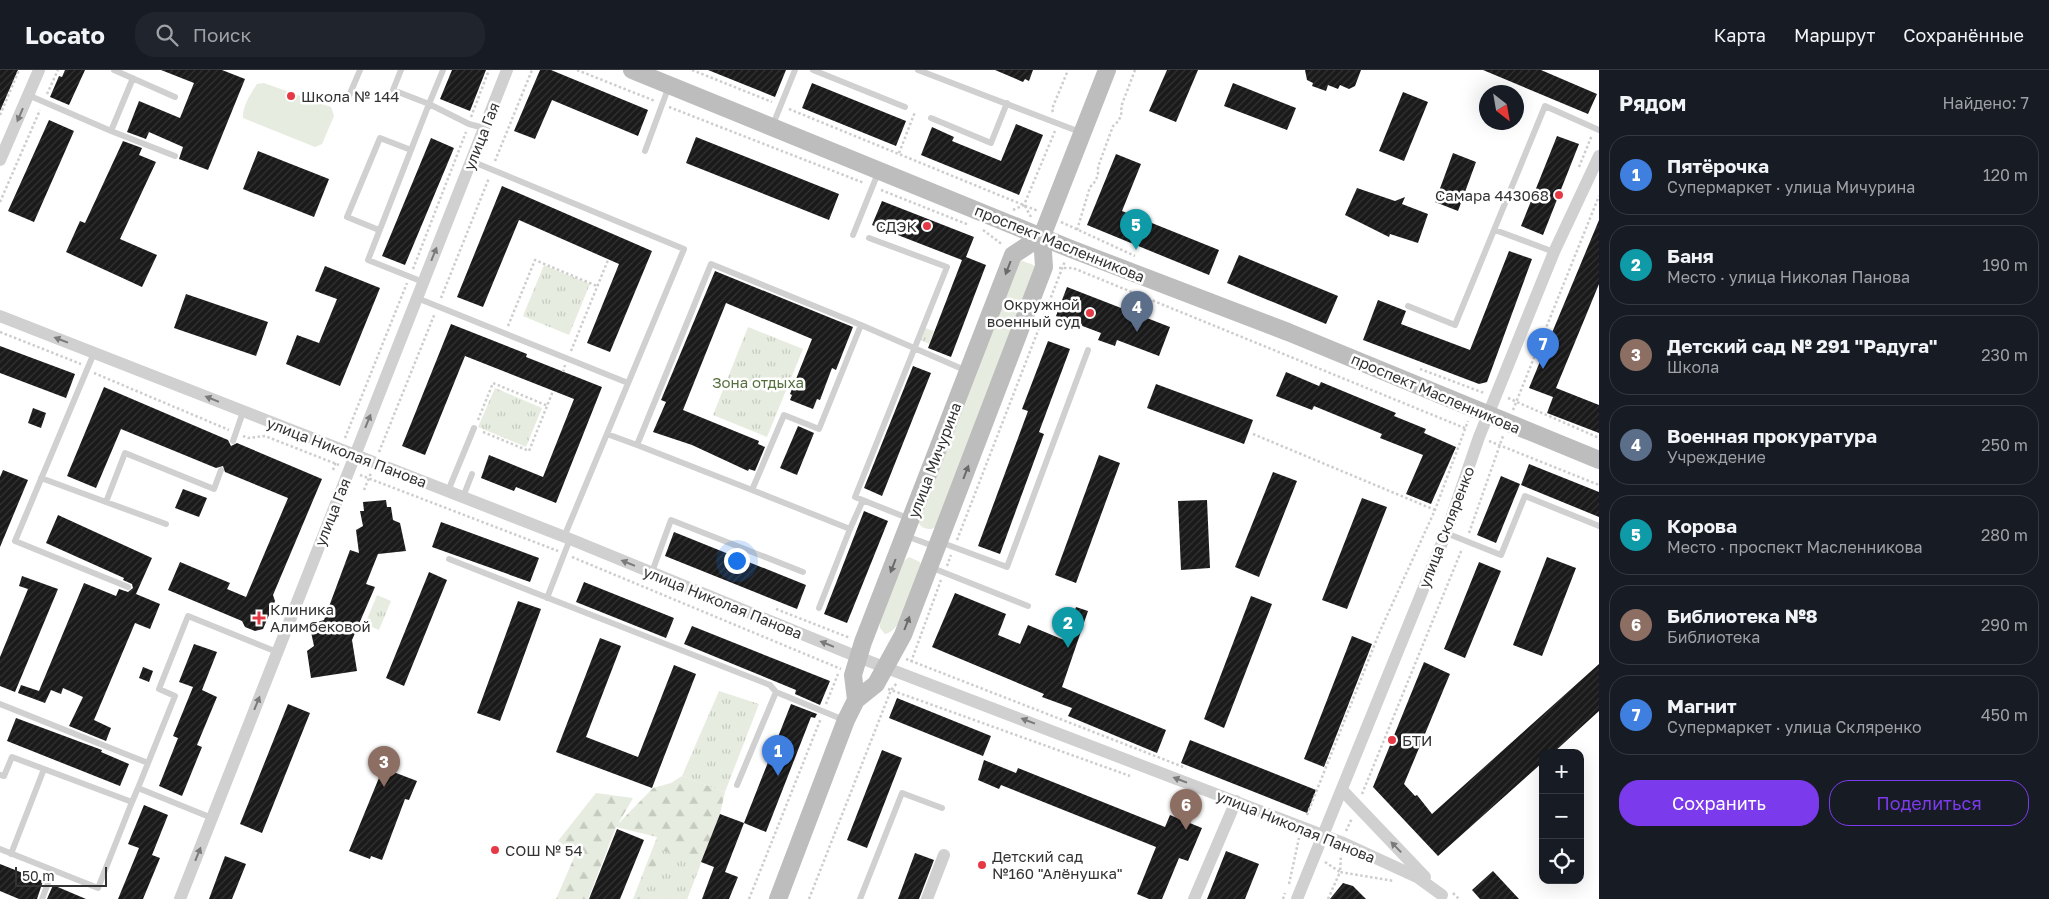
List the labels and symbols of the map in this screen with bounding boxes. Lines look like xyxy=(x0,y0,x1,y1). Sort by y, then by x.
north arrow xyxy=(1479,85,1524,130)
place label: Школа № 144 xyxy=(301,87,399,105)
marker: Школа № 144 xyxy=(285,90,297,102)
street label: улица Гая xyxy=(459,99,503,173)
one-way arrow xyxy=(15,108,23,122)
place label: Самара 443068 xyxy=(1435,186,1549,204)
marker: Самара 443068 xyxy=(1553,189,1565,201)
street label: проспект Масленникова xyxy=(972,201,1148,285)
pin: 5 xyxy=(1120,209,1152,250)
place label: СДЭК xyxy=(876,217,917,235)
marker: СДЭК xyxy=(921,220,933,232)
one-way arrow xyxy=(431,247,439,261)
one-way arrow xyxy=(1004,261,1012,276)
pin: 4 xyxy=(1121,291,1153,332)
place label: Окружной военный суд xyxy=(987,295,1080,330)
marker: Окружной военный суд xyxy=(1084,307,1096,319)
pin: 7 xyxy=(1527,328,1559,369)
one-way arrow xyxy=(53,336,68,343)
street label: проспект Масленникова xyxy=(1349,349,1523,437)
park label: Зона отдыха xyxy=(712,373,804,391)
one-way arrow xyxy=(204,395,219,403)
street label: улица Мичурина xyxy=(904,400,964,520)
street label: улица Николая Панова xyxy=(265,413,429,491)
one-way arrow xyxy=(365,414,373,428)
one-way arrow xyxy=(962,464,970,479)
street label: улица Скляренко xyxy=(1415,464,1477,590)
street label: улица Гая xyxy=(310,475,354,549)
your location xyxy=(724,548,750,574)
one-way arrow xyxy=(621,558,635,566)
one-way arrow xyxy=(889,559,896,574)
street label: улица Николая Панова xyxy=(641,562,805,642)
place label: Клиника Алимбековой xyxy=(270,600,371,635)
pin: 2 xyxy=(1052,607,1084,648)
marker: Клиника Алимбековой xyxy=(252,611,266,625)
one-way arrow xyxy=(903,615,911,630)
one-way arrow xyxy=(820,640,834,648)
one-way arrow xyxy=(254,695,262,710)
one-way arrow xyxy=(1020,717,1035,725)
place label: БТИ xyxy=(1402,731,1432,749)
marker: БТИ xyxy=(1386,734,1398,746)
pin: 1 xyxy=(762,735,794,776)
pin: 3 xyxy=(368,746,400,787)
one-way arrow xyxy=(1172,775,1187,783)
street label: улица Николая Панова xyxy=(1214,786,1378,866)
pin: 6 xyxy=(1170,789,1202,830)
place label: СОШ № 54 xyxy=(505,841,583,859)
one-way arrow xyxy=(1390,842,1402,854)
marker: СОШ № 54 xyxy=(489,844,501,856)
one-way arrow xyxy=(194,847,202,861)
place label: Детский сад №160 "Алёнушка" xyxy=(992,847,1123,882)
marker: Детский сад №160 "Алёнушка" xyxy=(976,859,988,871)
scale bar xyxy=(15,864,108,887)

